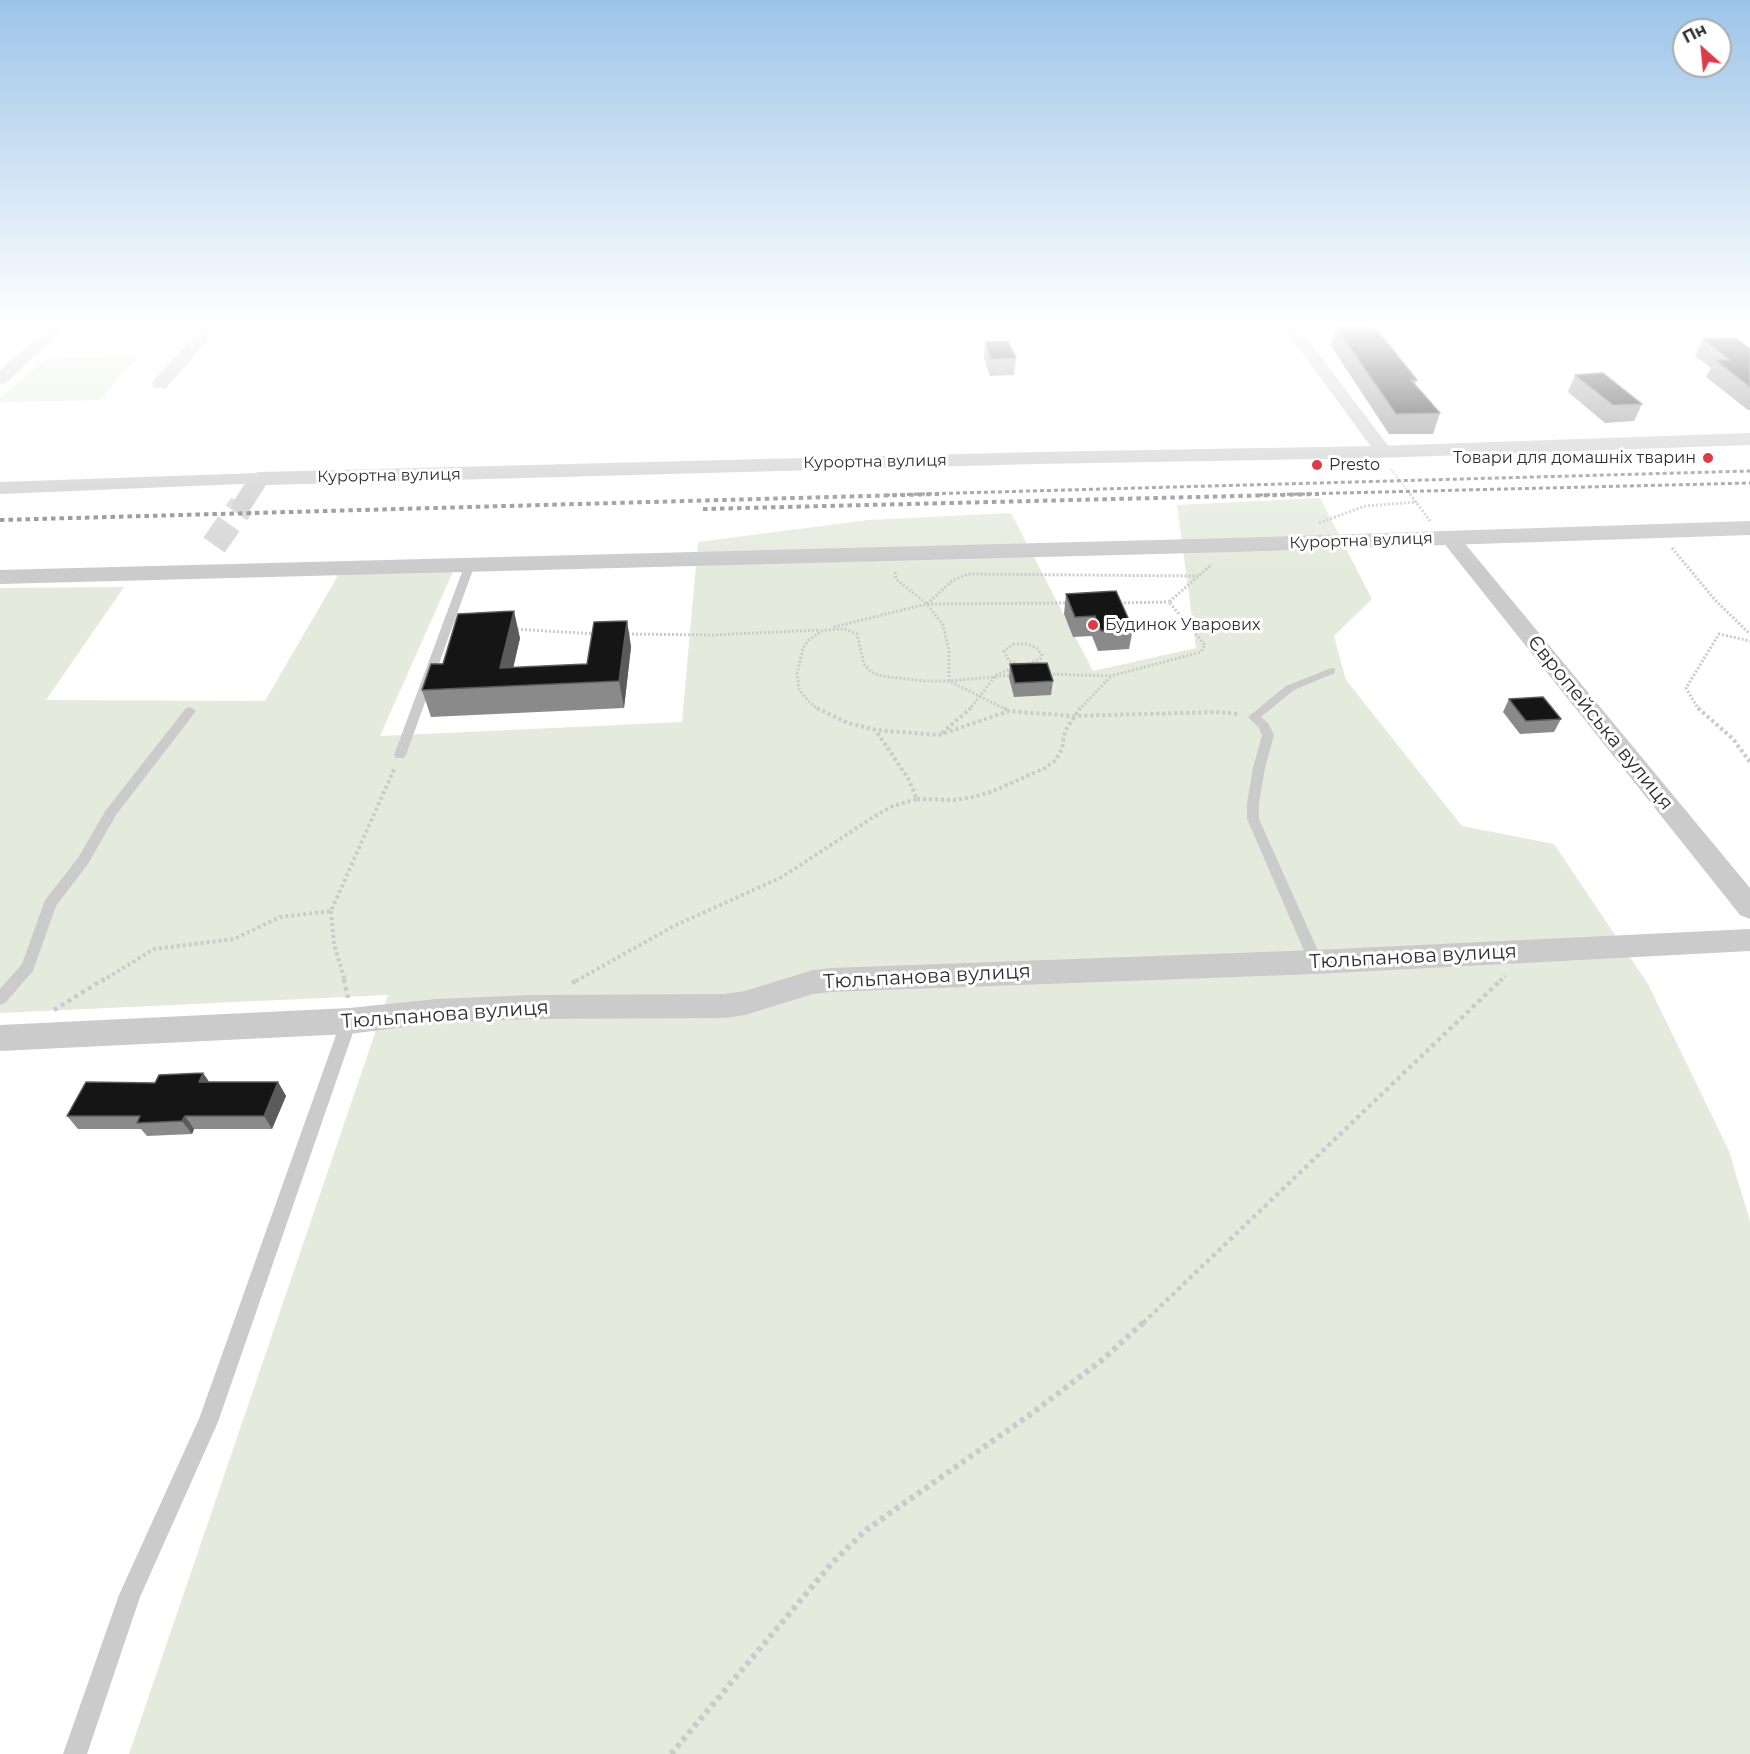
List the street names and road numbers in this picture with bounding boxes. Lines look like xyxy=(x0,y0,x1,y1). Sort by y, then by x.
street label: Курортна вулиця xyxy=(803,451,947,473)
street label: Курортна вулиця xyxy=(317,465,461,487)
street label: Курортна вулиця xyxy=(1289,529,1433,553)
street label: Європейська вулиця xyxy=(1522,631,1678,815)
street label: Тюльпанова вулиця xyxy=(1308,940,1518,974)
street label: Тюльпанова вулиця xyxy=(822,960,1032,994)
street label: Тюльпанова вулиця xyxy=(340,996,550,1034)

